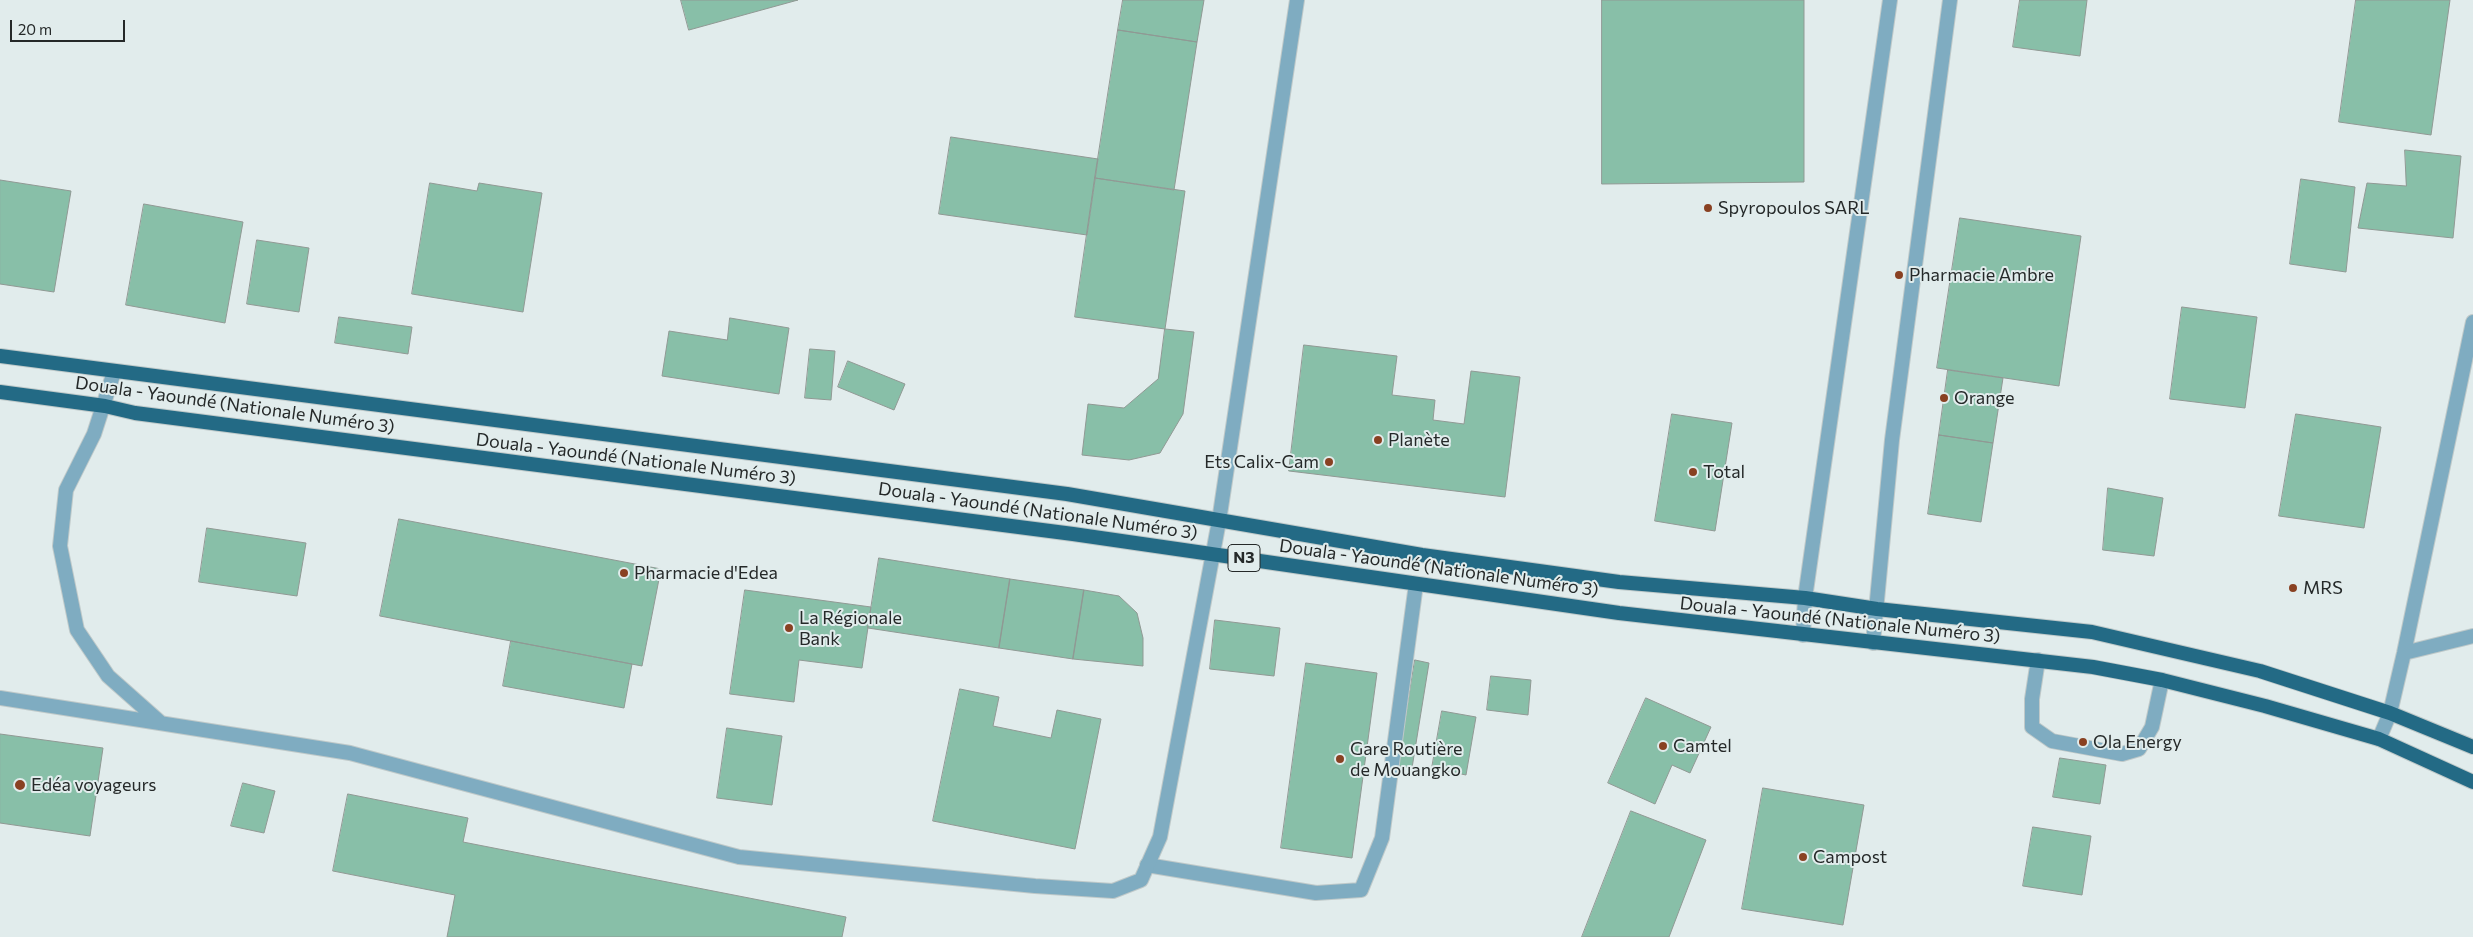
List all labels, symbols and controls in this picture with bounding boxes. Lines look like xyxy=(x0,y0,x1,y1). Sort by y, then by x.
scale bar xyxy=(12,10,128,42)
text: 20 m xyxy=(18,20,52,38)
place label: Spyropoulos SARL xyxy=(1718,197,1870,219)
marker: Spyropoulos SARL xyxy=(1702,202,1714,214)
place label: Pharmacie Ambre xyxy=(1909,264,2054,286)
marker: Pharmacie Ambre xyxy=(1893,269,1905,281)
street label: Douala - Yaoundé (Nationale Numéro 3) xyxy=(74,372,396,438)
place label: Orange xyxy=(1954,387,2015,409)
marker: Orange xyxy=(1938,392,1950,404)
street label: Douala - Yaoundé (Nationale Numéro 3) xyxy=(475,429,797,489)
place label: Planète xyxy=(1388,429,1450,451)
marker: Planète xyxy=(1372,434,1384,446)
place label: Ets Calix-Cam xyxy=(1204,451,1319,473)
marker: Ets Calix-Cam xyxy=(1323,456,1335,468)
place label: Total xyxy=(1703,461,1745,483)
marker: Total xyxy=(1687,466,1699,478)
street label: Douala - Yaoundé (Nationale Numéro 3) xyxy=(877,478,1199,544)
street label: Douala - Yaoundé (Nationale Numéro 3) xyxy=(1278,535,1600,601)
road number: N3 xyxy=(1228,544,1260,572)
place label: Pharmacie d'Edea xyxy=(634,562,778,584)
marker: Pharmacie d'Edea xyxy=(618,567,630,579)
place label: MRS xyxy=(2303,577,2343,599)
marker: MRS xyxy=(2287,582,2299,594)
street label: Douala - Yaoundé (Nationale Numéro 3) xyxy=(1679,592,2001,648)
place label: La Régionale Bank xyxy=(799,607,902,650)
marker: La Régionale Bank xyxy=(783,622,795,634)
place label: Ola Energy xyxy=(2093,731,2182,753)
place label: Camtel xyxy=(1673,735,1732,757)
marker: Ola Energy xyxy=(2077,736,2089,748)
place label: Gare Routière de Mouangko xyxy=(1350,738,1463,781)
marker: Camtel xyxy=(1657,740,1669,752)
marker: Gare Routière de Mouangko xyxy=(1334,753,1346,765)
place label: Edéa voyageurs xyxy=(31,774,157,796)
marker: Edéa voyageurs xyxy=(13,778,27,792)
place label: Campost xyxy=(1813,846,1887,868)
marker: Campost xyxy=(1797,851,1809,863)

